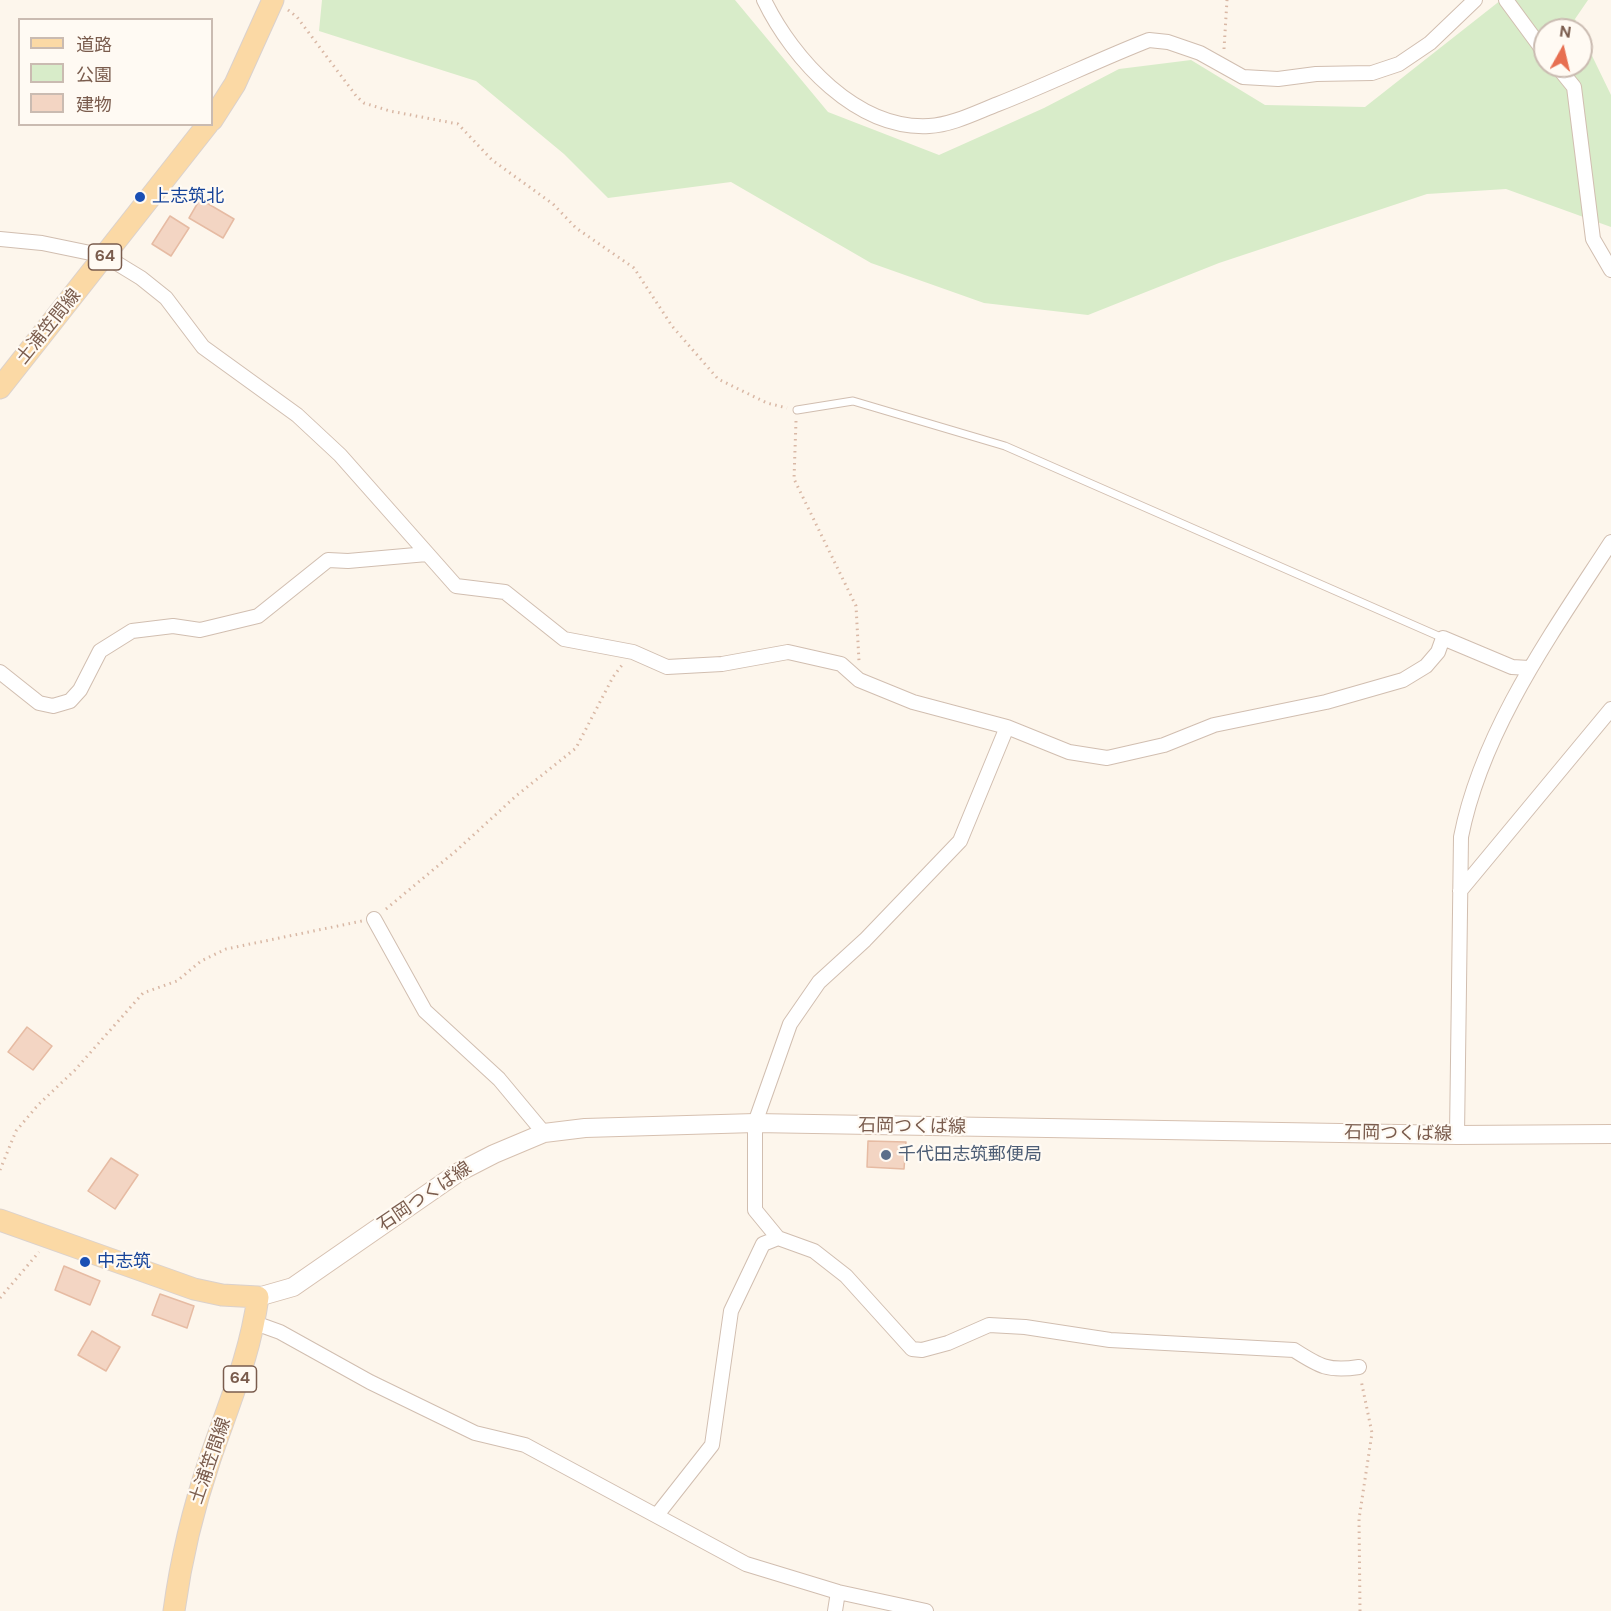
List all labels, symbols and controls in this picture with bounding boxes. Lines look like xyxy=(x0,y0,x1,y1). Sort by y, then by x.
legend xyxy=(18,18,213,126)
north arrow xyxy=(1533,18,1593,78)
text: N xyxy=(1558,20,1573,43)
text: 道路 xyxy=(76,33,112,57)
text: 公園 xyxy=(76,63,112,87)
text: 建物 xyxy=(76,93,112,117)
place label: 上志筑北 xyxy=(152,186,224,208)
marker: 上志筑北 xyxy=(133,190,147,204)
road number: 64 xyxy=(88,244,122,270)
street label: 土浦笠間線 xyxy=(12,285,86,369)
street label: 石岡つくば線 xyxy=(858,1115,966,1139)
street label: 石岡つくば線 xyxy=(1344,1122,1452,1146)
place label: 千代田志筑郵便局 xyxy=(898,1144,1042,1166)
marker: 千代田志筑郵便局 xyxy=(879,1148,893,1162)
street label: 石岡つくば線 xyxy=(374,1158,476,1236)
place label: 中志筑 xyxy=(97,1251,151,1273)
marker: 中志筑 xyxy=(78,1255,92,1269)
road number: 64 xyxy=(224,1366,256,1392)
street label: 土浦笠間線 xyxy=(186,1415,236,1507)

